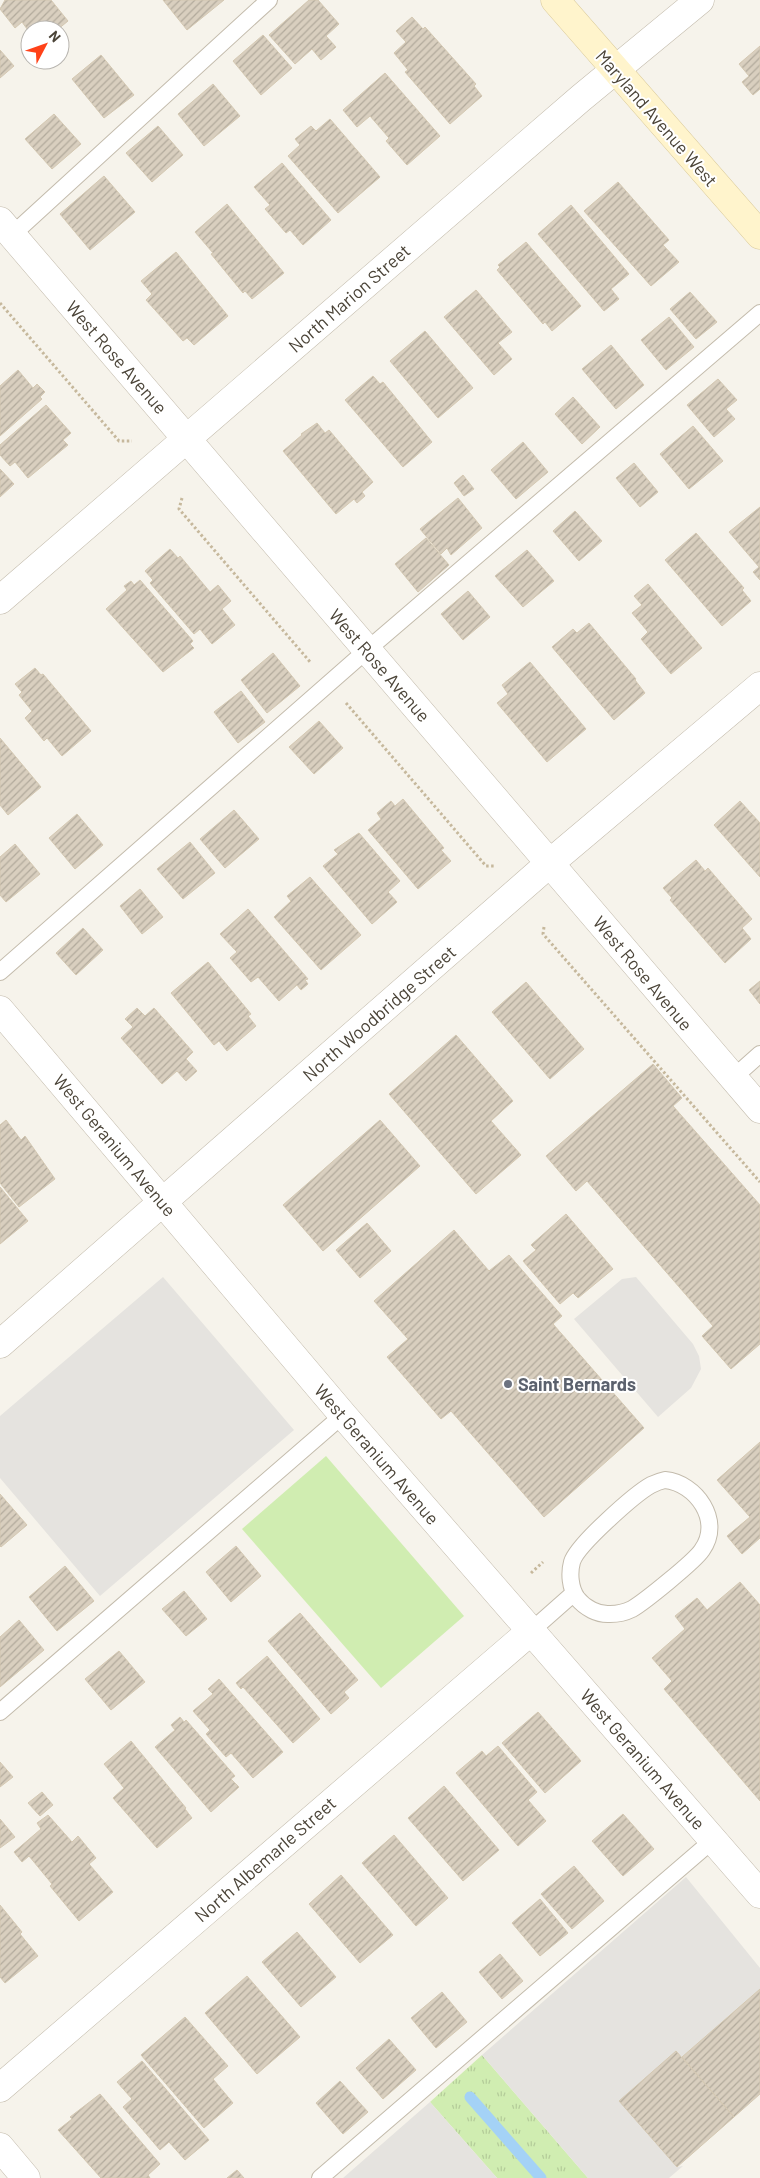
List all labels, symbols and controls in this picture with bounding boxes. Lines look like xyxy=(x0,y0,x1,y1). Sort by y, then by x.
north arrow xyxy=(20,20,70,70)
text: N xyxy=(46,27,65,45)
street label: Maryland Avenue West xyxy=(592,45,722,191)
street label: North Marion Street xyxy=(284,239,414,357)
street label: West Rose Avenue xyxy=(62,296,172,418)
street label: West Rose Avenue xyxy=(325,604,435,726)
street label: West Rose Avenue xyxy=(589,911,697,1035)
street label: North Woodbridge Street xyxy=(298,940,460,1086)
street label: West Geranium Avenue xyxy=(49,1069,181,1221)
place label: Saint Bernards xyxy=(518,1373,636,1395)
marker: Saint Bernards xyxy=(502,1378,514,1390)
street label: West Geranium Avenue xyxy=(310,1379,444,1529)
street label: West Geranium Avenue xyxy=(576,1684,710,1834)
street label: North Albemarle Street xyxy=(190,1792,340,1926)

